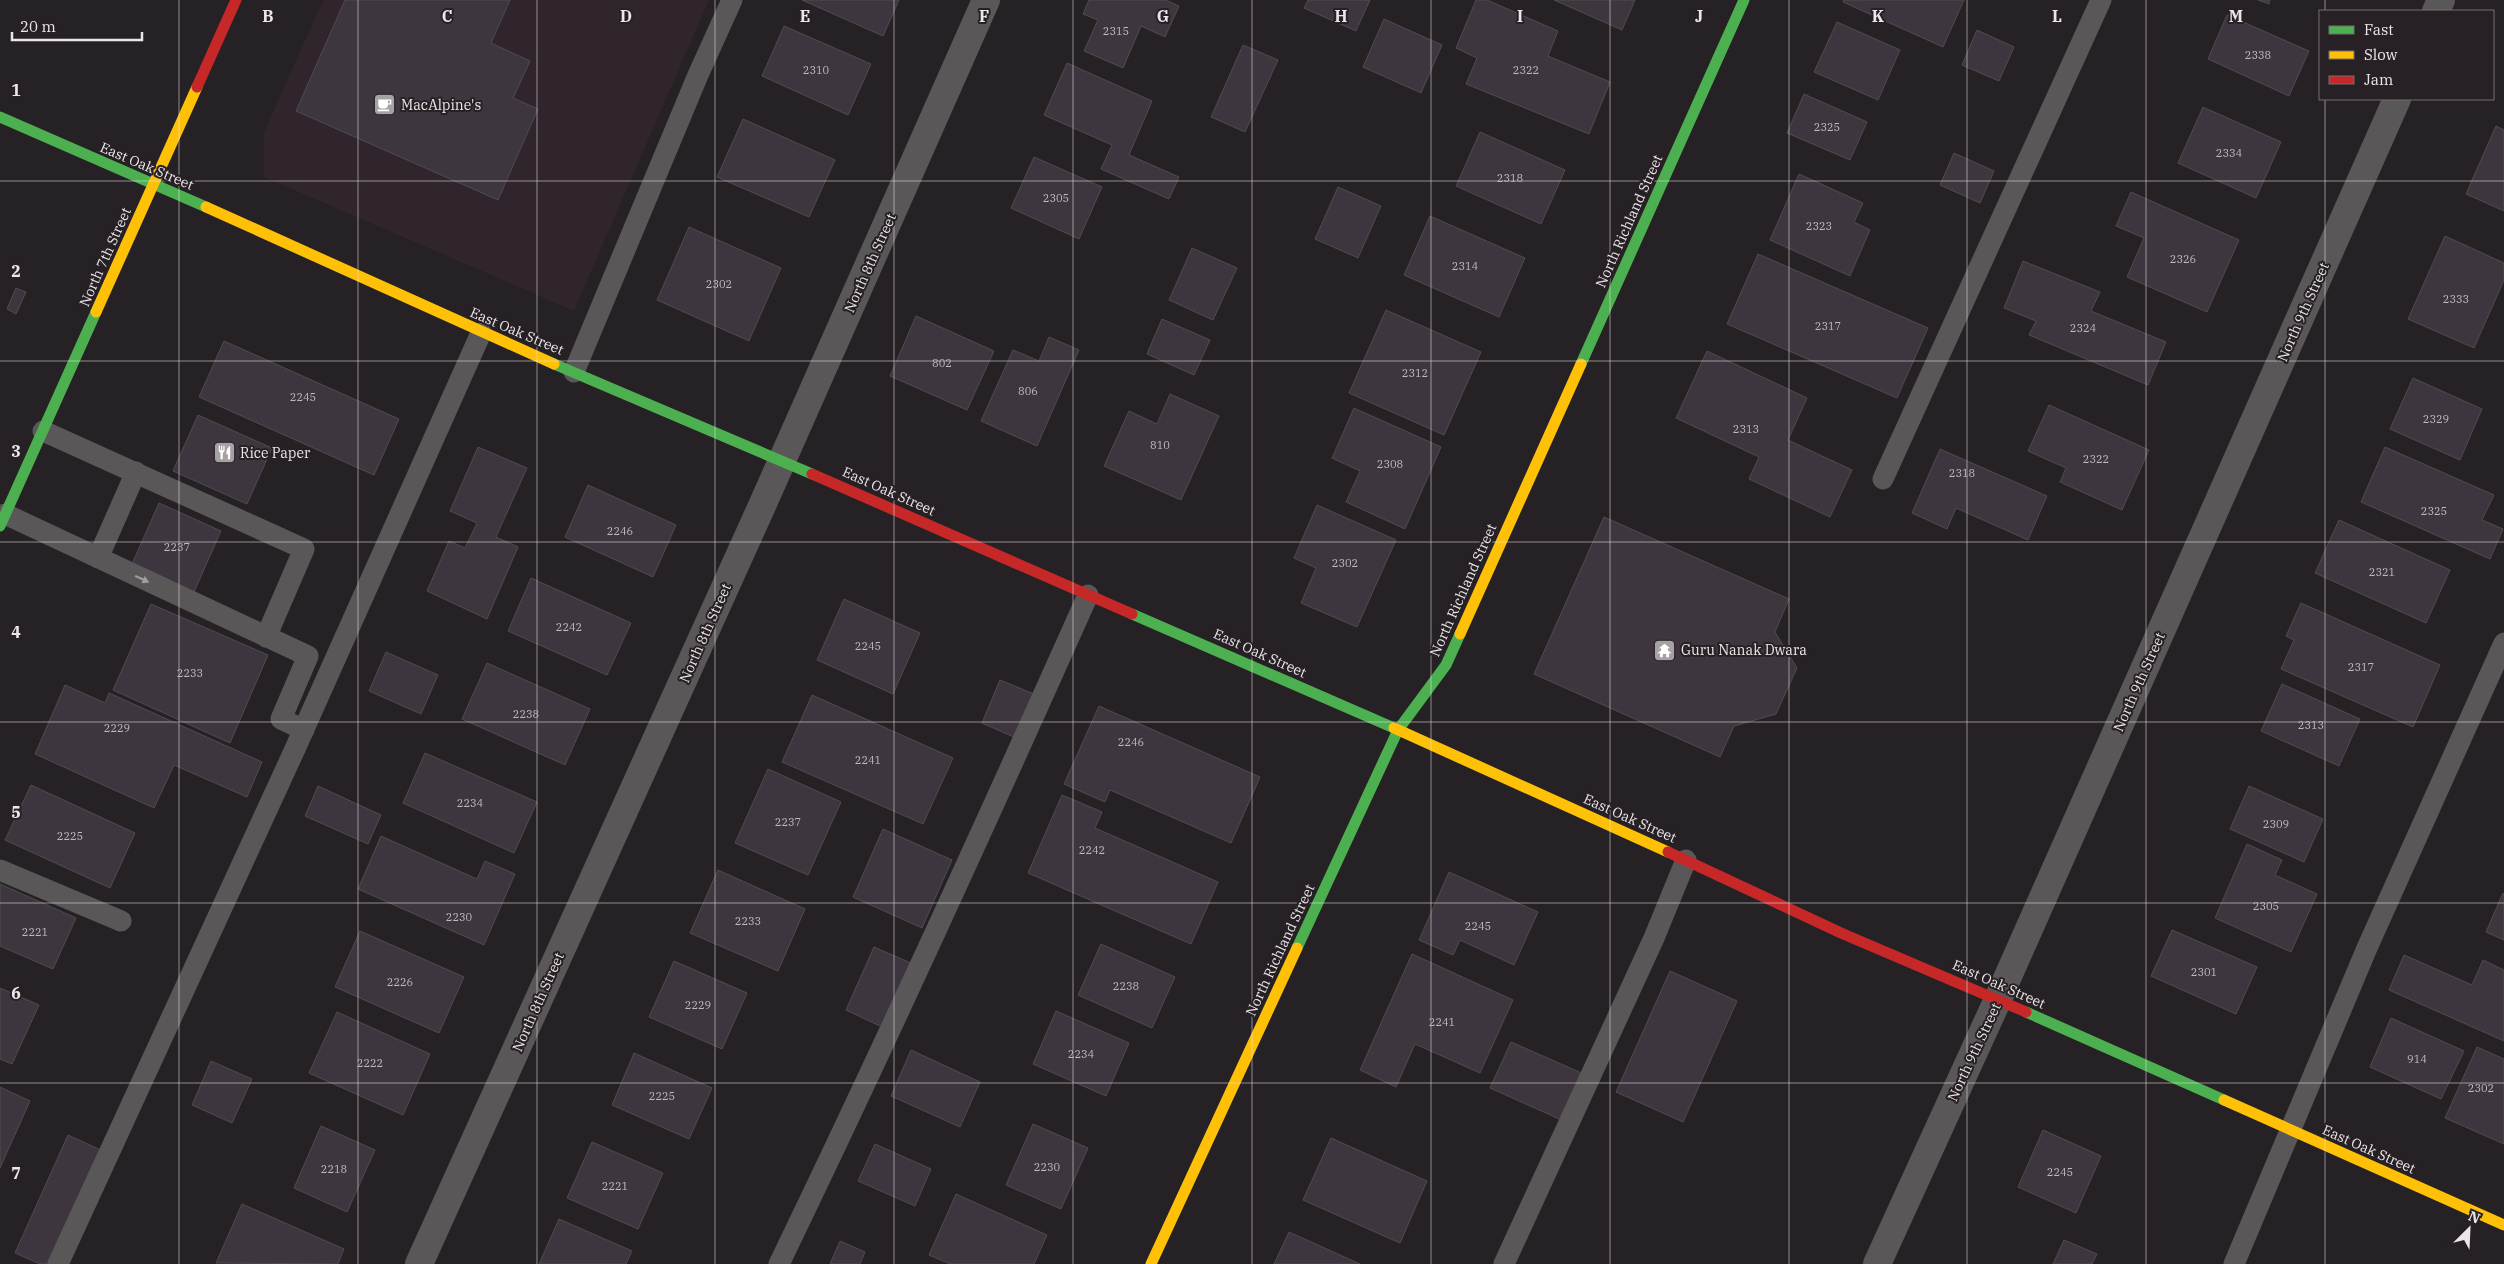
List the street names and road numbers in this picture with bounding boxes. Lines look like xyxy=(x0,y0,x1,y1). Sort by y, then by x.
street label: East Oak Street xyxy=(97,138,197,194)
street label: North Richland Street xyxy=(1592,152,1666,290)
street label: North 7th Street xyxy=(75,205,135,309)
street label: North 8th Street xyxy=(840,211,900,315)
street label: North 9th Street xyxy=(2273,260,2333,364)
street label: East Oak Street xyxy=(467,303,567,359)
street label: East Oak Street xyxy=(840,462,938,520)
street label: North Richland Street xyxy=(1426,521,1500,659)
street label: North 8th Street xyxy=(675,581,735,685)
street label: East Oak Street xyxy=(1211,624,1309,682)
street label: North 9th Street xyxy=(2109,630,2169,734)
street label: East Oak Street xyxy=(1581,789,1679,847)
street label: North Richland Street xyxy=(1241,881,1319,1019)
street label: North 8th Street xyxy=(508,950,568,1054)
street label: East Oak Street xyxy=(1950,955,2048,1013)
street label: North 9th Street xyxy=(1943,1000,2005,1104)
street label: East Oak Street xyxy=(2320,1120,2418,1178)

